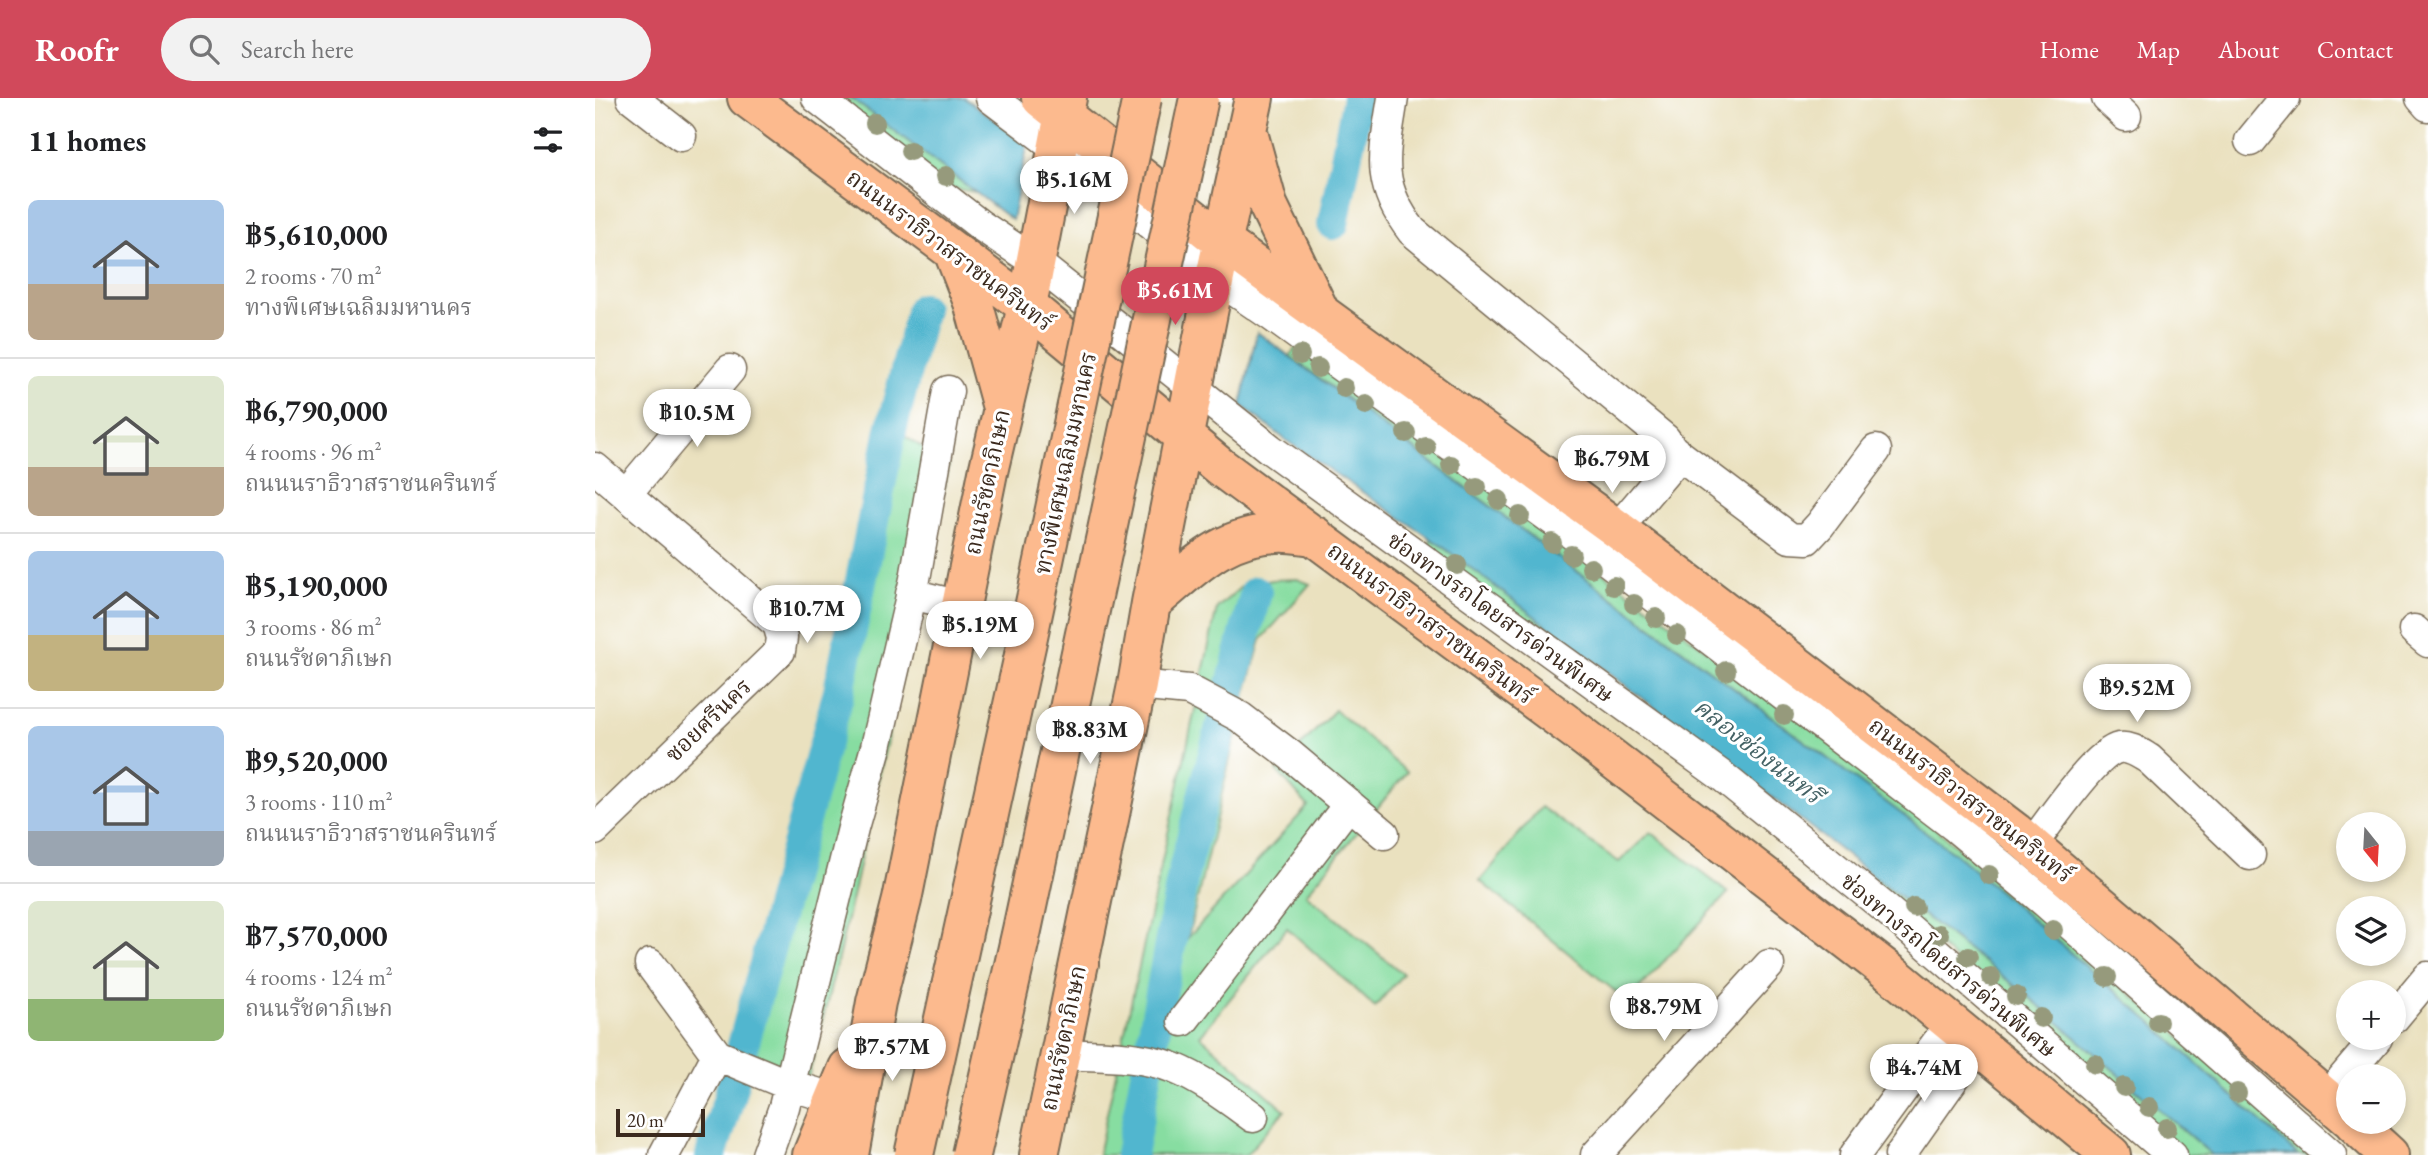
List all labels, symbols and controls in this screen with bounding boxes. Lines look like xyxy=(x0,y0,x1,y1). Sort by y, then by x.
search box xyxy=(161,18,651,81)
text: Roofr xyxy=(35,28,119,71)
icon: search xyxy=(185,30,223,68)
text: Search here xyxy=(241,32,354,66)
text: Home xyxy=(2039,34,2099,65)
text: Map xyxy=(2137,34,2180,65)
text: About xyxy=(2218,34,2279,65)
text: Contact xyxy=(2317,34,2393,65)
text: 11 homes xyxy=(28,121,146,160)
icon: filters xyxy=(529,121,567,159)
pin: ฿5.16M xyxy=(1017,156,1131,216)
street label: ถนนนราธิวาสราชนครินทร์ xyxy=(840,162,1060,338)
text: ฿5.16M xyxy=(1036,164,1112,194)
text: ฿5,610,000 xyxy=(245,215,388,254)
icon: home xyxy=(84,228,168,312)
text: 2 rooms · 70 m² xyxy=(245,261,382,291)
pin: ฿5.61M xyxy=(1118,268,1232,327)
text: ฿5.61M xyxy=(1137,275,1213,305)
text: ทางพิเศษเฉลิมมหานคร xyxy=(245,292,472,322)
street label: ทางพิเศษเฉลิมมหานคร xyxy=(1027,349,1103,577)
pin: ฿10.5M xyxy=(640,390,754,449)
text: ฿6,790,000 xyxy=(245,391,388,430)
text: ฿10.5M xyxy=(659,397,735,427)
icon: home xyxy=(84,404,168,488)
street label: ถนนรัชดาภิเษก xyxy=(957,407,1017,557)
pin: ฿6.79M xyxy=(1555,436,1669,495)
text: 4 rooms · 96 m² xyxy=(245,437,382,467)
text: ฿6.79M xyxy=(1574,443,1650,473)
text: ถนนนราธิวาสราชนครินทร์ xyxy=(245,468,497,498)
street label: ช่องทางรถโดยสารด่วนพิเศษ xyxy=(1382,524,1621,709)
street label: ถนนนราธิวาสราชนครินทร์ xyxy=(1321,535,1541,711)
text: ฿5,190,000 xyxy=(245,566,388,605)
icon: home xyxy=(84,579,168,663)
pin: ฿10.7M xyxy=(750,586,864,645)
text: ฿10.7M xyxy=(769,593,845,623)
pin: ฿5.19M xyxy=(923,602,1037,661)
text: ฿5.19M xyxy=(942,609,1018,639)
text: 3 rooms · 86 m² xyxy=(245,612,382,642)
text: ถนนรัชดาภิเษก xyxy=(245,643,393,673)
pin: ฿9.52M xyxy=(2080,664,2194,724)
street label: ซอยศรีนคร xyxy=(658,671,758,769)
text: ฿9.52M xyxy=(2099,672,2175,702)
water label: คลองช่องนนทรี xyxy=(1688,691,1832,813)
pin: ฿8.83M xyxy=(1033,706,1147,766)
street label: ถนนนราธิวาสราชนครินทร์ xyxy=(1863,711,2080,889)
text: ฿8.83M xyxy=(1052,714,1128,744)
text: ฿9,520,000 xyxy=(245,741,388,780)
icon: home xyxy=(84,754,168,838)
text: 3 rooms · 110 m² xyxy=(245,787,393,817)
north arrow xyxy=(2336,812,2406,882)
map controls xyxy=(2336,812,2406,1134)
text: ถนนนราธิวาสราชนครินทร์ xyxy=(245,818,497,848)
street label: ช่องทางรถโดยสารด่วนพิเศษ xyxy=(1835,865,2064,1064)
button: layers xyxy=(2336,896,2406,966)
text: ฿7,570,000 xyxy=(245,916,388,955)
icon: home xyxy=(84,929,168,1013)
text: 4 rooms · 124 m² xyxy=(245,962,393,992)
street label: ถนนรัชดาภิเษก xyxy=(1033,963,1093,1113)
button: + xyxy=(2336,980,2406,1050)
pin: ฿8.79M xyxy=(1607,984,1721,1043)
text: ฿8.79M xyxy=(1626,991,1702,1021)
text: ถนนรัชดาภิเษก xyxy=(245,993,393,1023)
pin: ฿7.57M xyxy=(835,1024,949,1083)
text: ฿7.57M xyxy=(854,1031,930,1061)
pin: ฿4.74M xyxy=(1867,1044,1981,1104)
text: ฿4.74M xyxy=(1886,1052,1962,1082)
button: − xyxy=(2336,1064,2406,1134)
scale bar xyxy=(616,1106,705,1138)
text: 20 m xyxy=(627,1108,664,1133)

